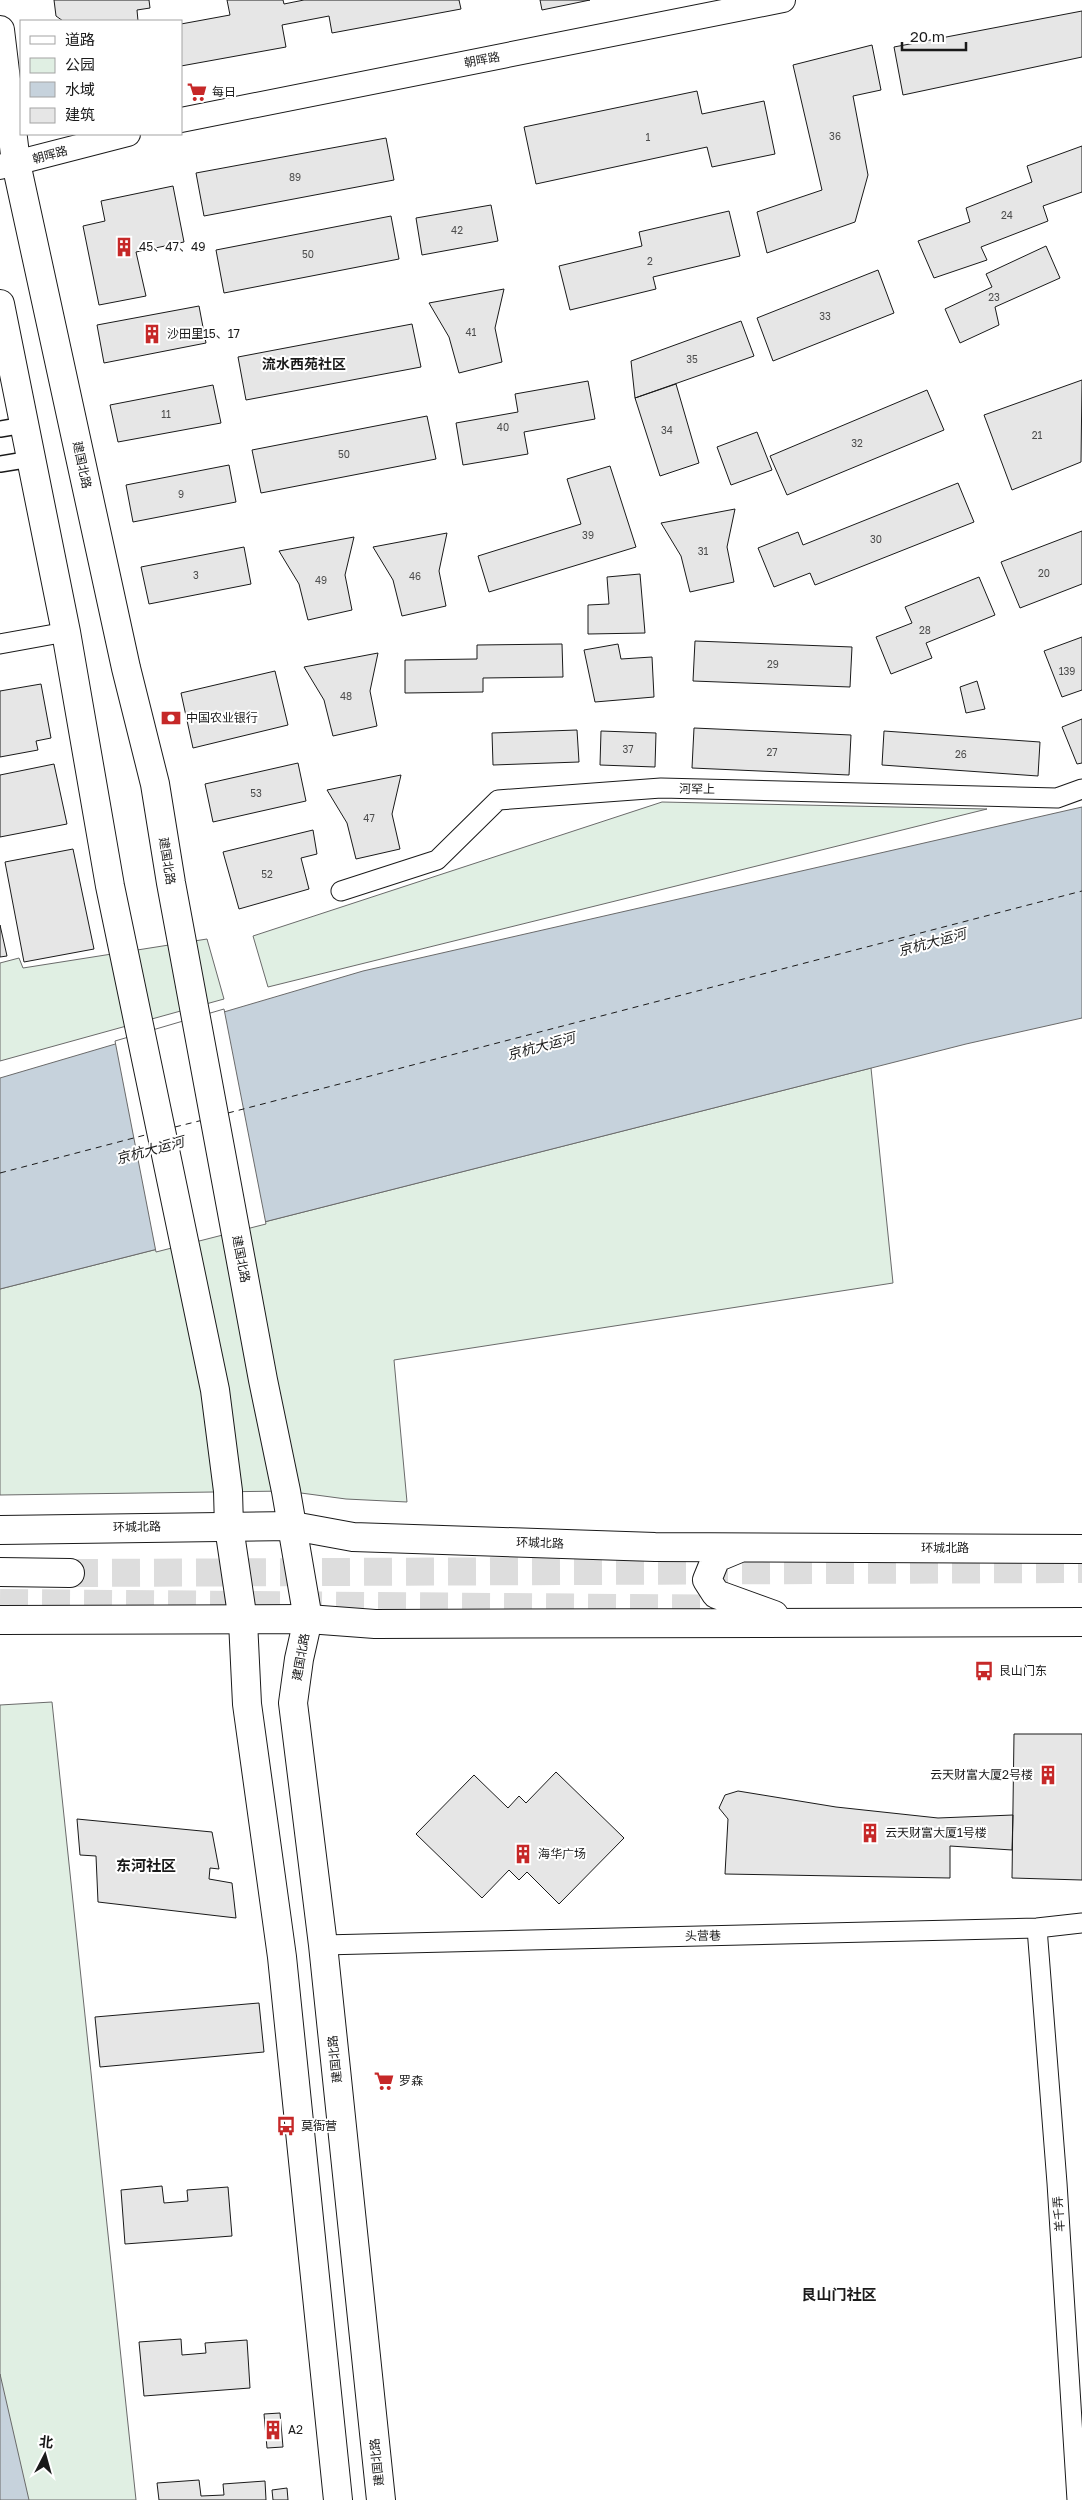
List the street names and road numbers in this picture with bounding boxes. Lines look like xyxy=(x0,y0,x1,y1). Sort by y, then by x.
street label: 朝晖路 xyxy=(463,49,501,70)
street label: 朝晖路 xyxy=(31,143,69,166)
street label: 建国北路 xyxy=(70,440,95,490)
street label: 河罕上 xyxy=(679,781,715,796)
street label: 建国北路 xyxy=(156,836,179,886)
street label: 建国北路 xyxy=(230,1234,253,1284)
street label: 环城北路 xyxy=(113,1519,161,1534)
street label: 环城北路 xyxy=(516,1534,564,1551)
street label: 环城北路 xyxy=(921,1540,969,1555)
street label: 建国北路 xyxy=(289,1632,312,1682)
street label: 头营巷 xyxy=(685,1928,721,1943)
street label: 建国北路 xyxy=(325,2034,344,2084)
street label: 羊千弄 xyxy=(1050,2196,1067,2233)
street label: 建国北路 xyxy=(367,2437,386,2487)

